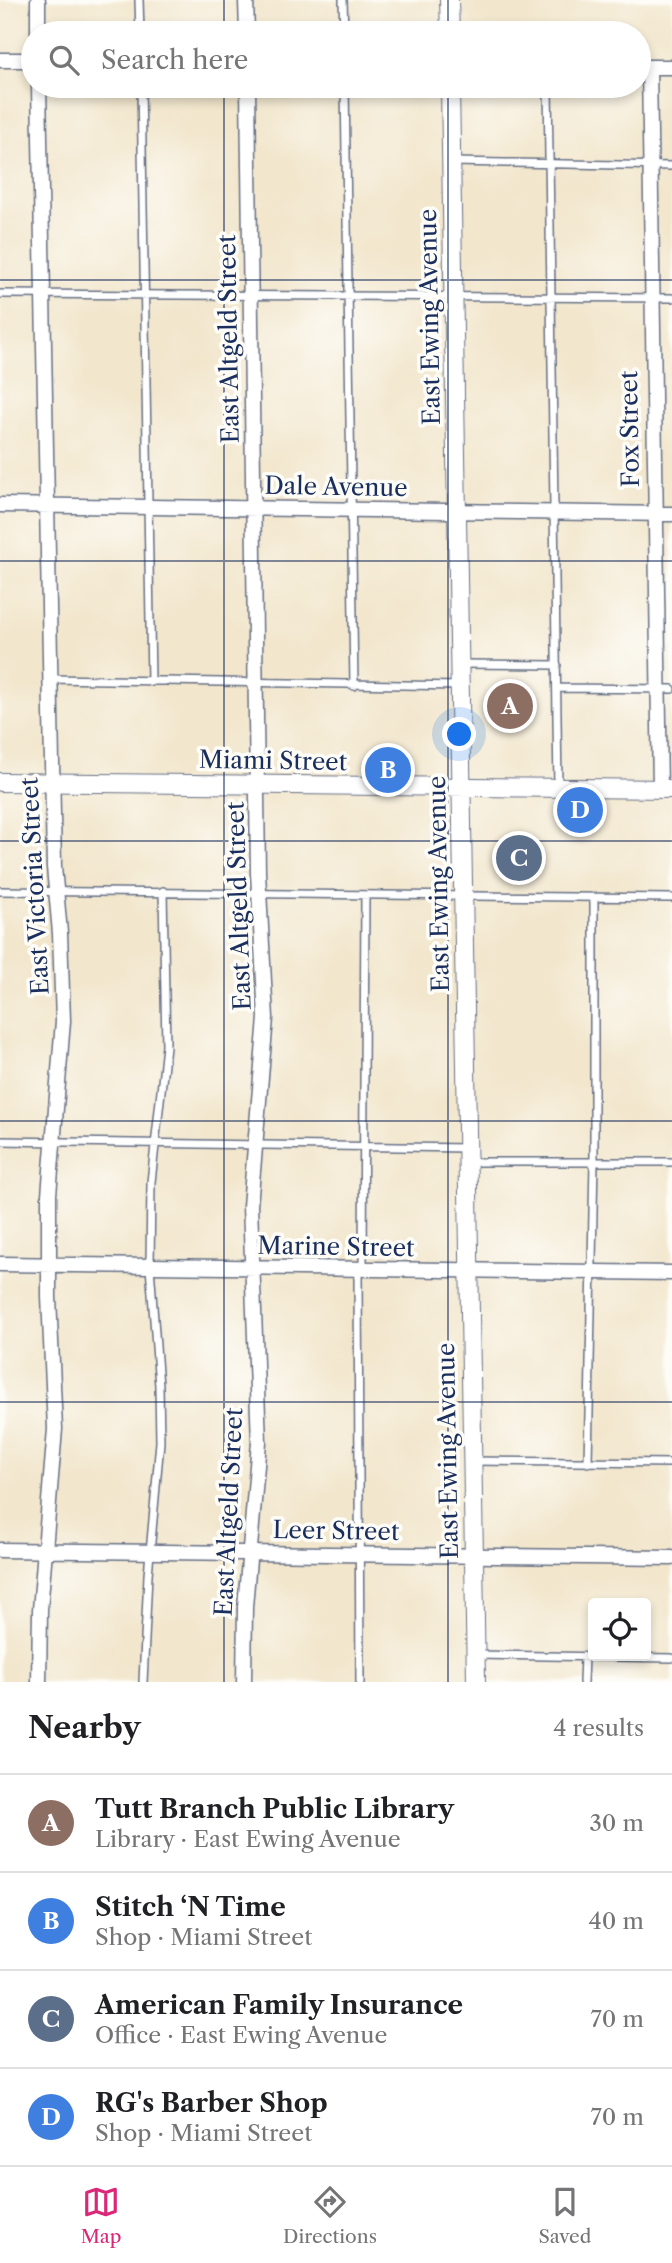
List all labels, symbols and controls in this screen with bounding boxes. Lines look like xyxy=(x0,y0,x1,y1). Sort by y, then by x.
search box xyxy=(21,21,651,98)
icon: search xyxy=(45,41,83,79)
text: Search here xyxy=(101,44,248,76)
street label: East Ewing Avenue xyxy=(413,209,446,425)
street label: East Altgeld Street xyxy=(212,234,245,444)
street label: Fox Street xyxy=(614,370,645,488)
street label: Dale Avenue xyxy=(264,471,408,502)
pin: A xyxy=(487,680,533,732)
your location xyxy=(442,717,476,751)
pin: B xyxy=(365,744,411,796)
street label: Miami Street xyxy=(199,745,348,776)
street label: East Victoria Street xyxy=(14,776,55,996)
street label: East Ewing Avenue xyxy=(422,776,455,992)
pin: D xyxy=(557,784,603,836)
street label: East Altgeld Street xyxy=(220,801,257,1011)
pin: C xyxy=(496,832,542,884)
street label: Marine Street xyxy=(257,1231,415,1262)
street label: East Ewing Avenue xyxy=(431,1343,464,1559)
street label: East Altgeld Street xyxy=(209,1406,248,1617)
street label: Leer Street xyxy=(272,1515,400,1546)
map controls xyxy=(588,1598,651,1661)
button: locate xyxy=(588,1598,651,1661)
text: Nearby xyxy=(28,1709,141,1746)
text: 4 results xyxy=(553,1714,644,1742)
text: Tutt Branch Public Library xyxy=(95,1793,454,1825)
text: A xyxy=(42,1809,60,1837)
text: 30 m xyxy=(589,1809,644,1837)
text: Library · East Ewing Avenue xyxy=(95,1825,401,1853)
text: Stitch ‘N Time xyxy=(95,1891,286,1923)
text: B xyxy=(42,1907,60,1935)
text: 40 m xyxy=(589,1907,644,1935)
text: Shop · Miami Street xyxy=(95,1923,312,1951)
text: American Family Insurance xyxy=(95,1989,463,2021)
text: C xyxy=(42,2005,60,2033)
text: 70 m xyxy=(591,2005,644,2033)
text: Office · East Ewing Avenue xyxy=(95,2021,387,2049)
text: RG's Barber Shop xyxy=(95,2087,328,2119)
text: D xyxy=(41,2103,61,2131)
text: 70 m xyxy=(591,2103,644,2131)
text: Shop · Miami Street xyxy=(95,2119,312,2147)
tab: Map xyxy=(81,2183,122,2248)
tab: Directions xyxy=(283,2183,377,2248)
tab: Saved xyxy=(538,2183,591,2248)

